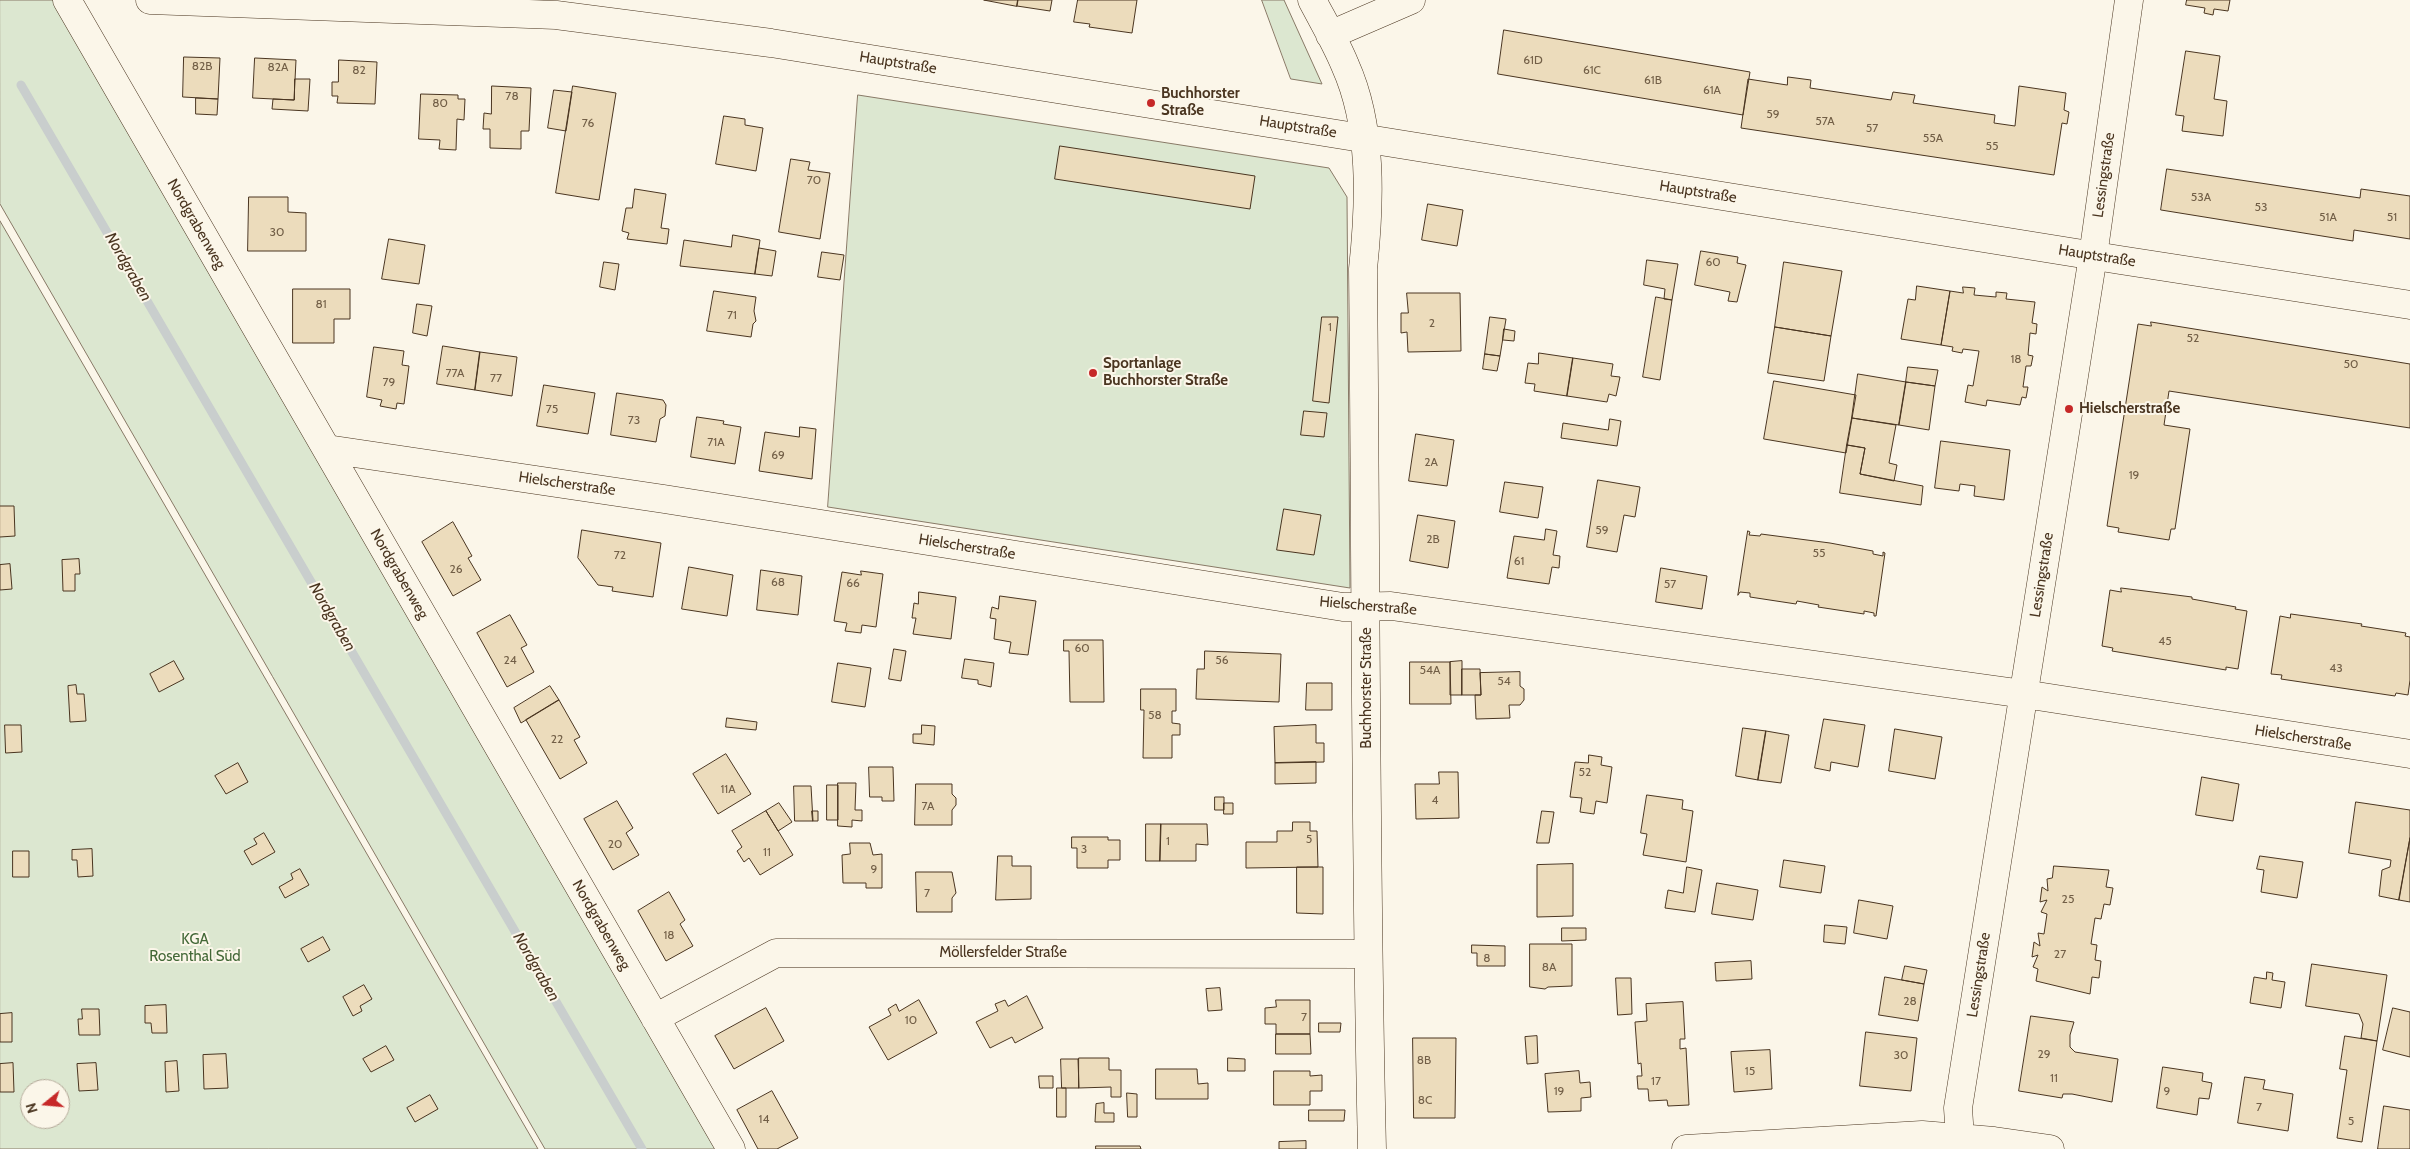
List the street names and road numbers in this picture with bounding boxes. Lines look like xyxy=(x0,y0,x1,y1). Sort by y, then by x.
street label: Hauptstraße xyxy=(858,48,938,78)
street label: Hauptstraße xyxy=(1258,112,1338,142)
street label: Lessingstraße xyxy=(2089,131,2119,219)
street label: Nordgrabenweg xyxy=(163,176,229,272)
street label: Hauptstraße xyxy=(1658,177,1738,207)
street label: Hauptstraße xyxy=(2057,241,2137,271)
street label: Hielscherstraße xyxy=(517,468,617,500)
street label: Nordgrabenweg xyxy=(366,526,432,622)
street label: Hielscherstraße xyxy=(917,530,1017,564)
street label: Lessingstraße xyxy=(2026,531,2058,619)
street label: Hielscherstraße xyxy=(1319,593,1417,619)
street label: Buchhorster Straße xyxy=(1358,627,1376,749)
street label: Hielscherstraße xyxy=(2253,721,2353,755)
street label: Nordgrabenweg xyxy=(568,877,634,973)
street label: Lessingstraße xyxy=(1963,931,1995,1019)
street label: Möllersfelder Straße xyxy=(939,944,1067,962)

